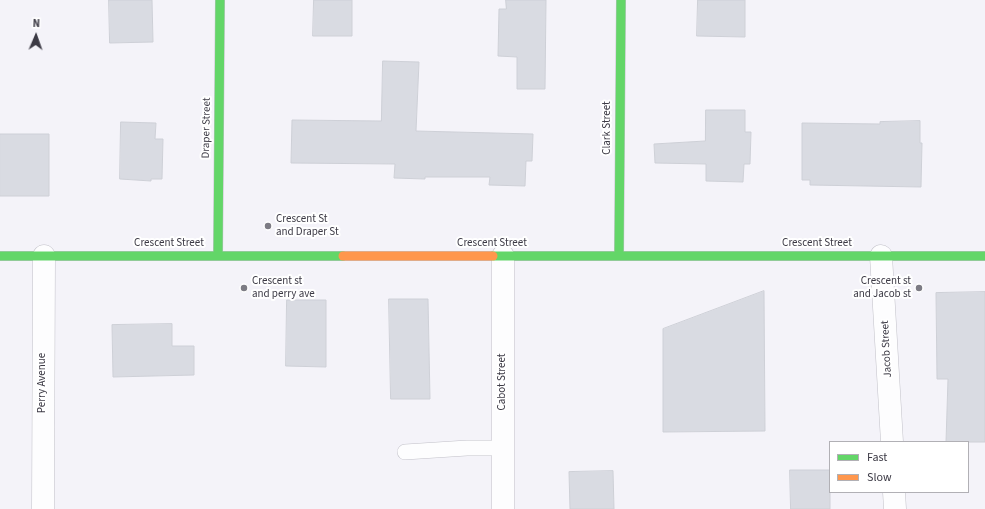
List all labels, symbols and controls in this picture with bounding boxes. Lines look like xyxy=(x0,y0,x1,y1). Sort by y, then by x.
north arrow xyxy=(16,16,56,56)
text: N xyxy=(33,16,40,31)
street label: Draper Street xyxy=(200,97,214,159)
street label: Clark Street xyxy=(601,101,615,155)
place label: Crescent St and Draper St xyxy=(276,213,339,239)
marker: Crescent St and Draper St xyxy=(263,221,273,231)
street label: Crescent Street xyxy=(134,237,204,251)
street label: Crescent Street xyxy=(457,237,527,251)
street label: Crescent Street xyxy=(782,237,852,251)
place label: Crescent st and perry ave xyxy=(252,275,315,301)
place label: Crescent st and Jacob st xyxy=(853,275,911,301)
marker: Crescent st and perry ave xyxy=(239,283,249,293)
marker: Crescent st and Jacob st xyxy=(914,283,924,293)
street label: Jacob Street xyxy=(879,320,895,378)
street label: Perry Avenue xyxy=(36,353,50,413)
street label: Cabot Street xyxy=(496,353,510,411)
legend xyxy=(829,441,969,493)
text: Fast xyxy=(867,449,887,466)
text: Slow xyxy=(867,469,892,486)

